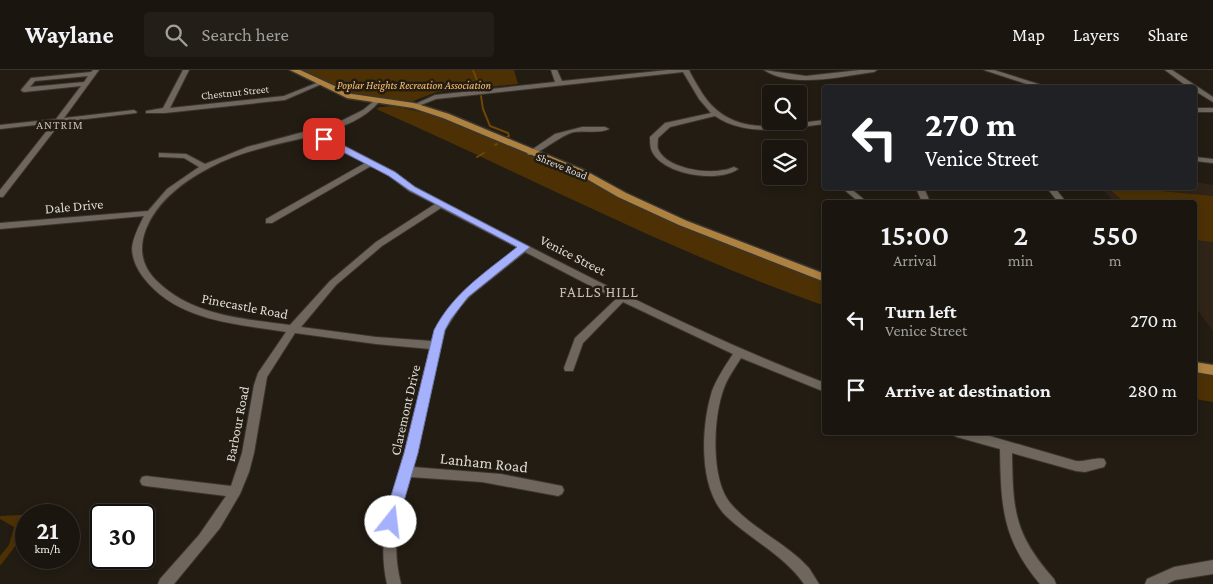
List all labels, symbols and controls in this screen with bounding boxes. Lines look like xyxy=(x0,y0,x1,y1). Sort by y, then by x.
search box xyxy=(144,12,494,57)
text: Waylane xyxy=(25,21,114,48)
icon: search xyxy=(162,21,190,49)
text: Search here xyxy=(202,24,289,45)
text: Map xyxy=(1012,25,1045,45)
text: Layers xyxy=(1073,25,1120,45)
text: Share xyxy=(1148,25,1188,45)
park label: Poplar Heights Recreation Association xyxy=(337,79,491,92)
street label: Chestnut Street xyxy=(200,82,270,102)
map controls xyxy=(762,85,807,185)
button: search xyxy=(762,85,807,130)
icon: left xyxy=(842,105,907,170)
text: 270 m xyxy=(925,105,1016,144)
district label: ANTRIM xyxy=(36,118,84,132)
pin xyxy=(303,118,345,160)
icon: arrive xyxy=(310,125,338,153)
button: layers xyxy=(762,140,807,185)
text: Venice Street xyxy=(925,146,1038,171)
street label: Shreve Road xyxy=(535,150,589,182)
street label: Dale Drive xyxy=(44,195,104,217)
text: 15:00 xyxy=(881,218,949,251)
text: 2 xyxy=(1013,218,1028,251)
text: 550 xyxy=(1092,218,1138,251)
street label: Venice Street xyxy=(537,232,609,279)
text: Arrival xyxy=(893,252,937,269)
text: min xyxy=(1008,252,1033,269)
text: m xyxy=(1109,252,1122,269)
district label: FALLS HILL xyxy=(559,284,639,300)
street label: Pinecastle Road xyxy=(200,290,290,322)
text: Turn left xyxy=(885,301,957,322)
icon: left xyxy=(842,306,870,334)
text: 270 m xyxy=(1130,310,1177,331)
text: Venice Street xyxy=(885,322,967,339)
street label: Claremont Drive xyxy=(387,363,423,457)
icon: arrive xyxy=(842,376,870,404)
text: Arrive at destination xyxy=(885,380,1051,401)
text: 280 m xyxy=(1128,380,1177,401)
street label: Barbour Road xyxy=(222,384,252,463)
street label: Lanham Road xyxy=(439,449,529,476)
position arrow xyxy=(364,495,416,547)
speed limit sign: 30 xyxy=(90,504,155,569)
text: 21 xyxy=(36,517,59,544)
text: km/h xyxy=(35,542,60,556)

